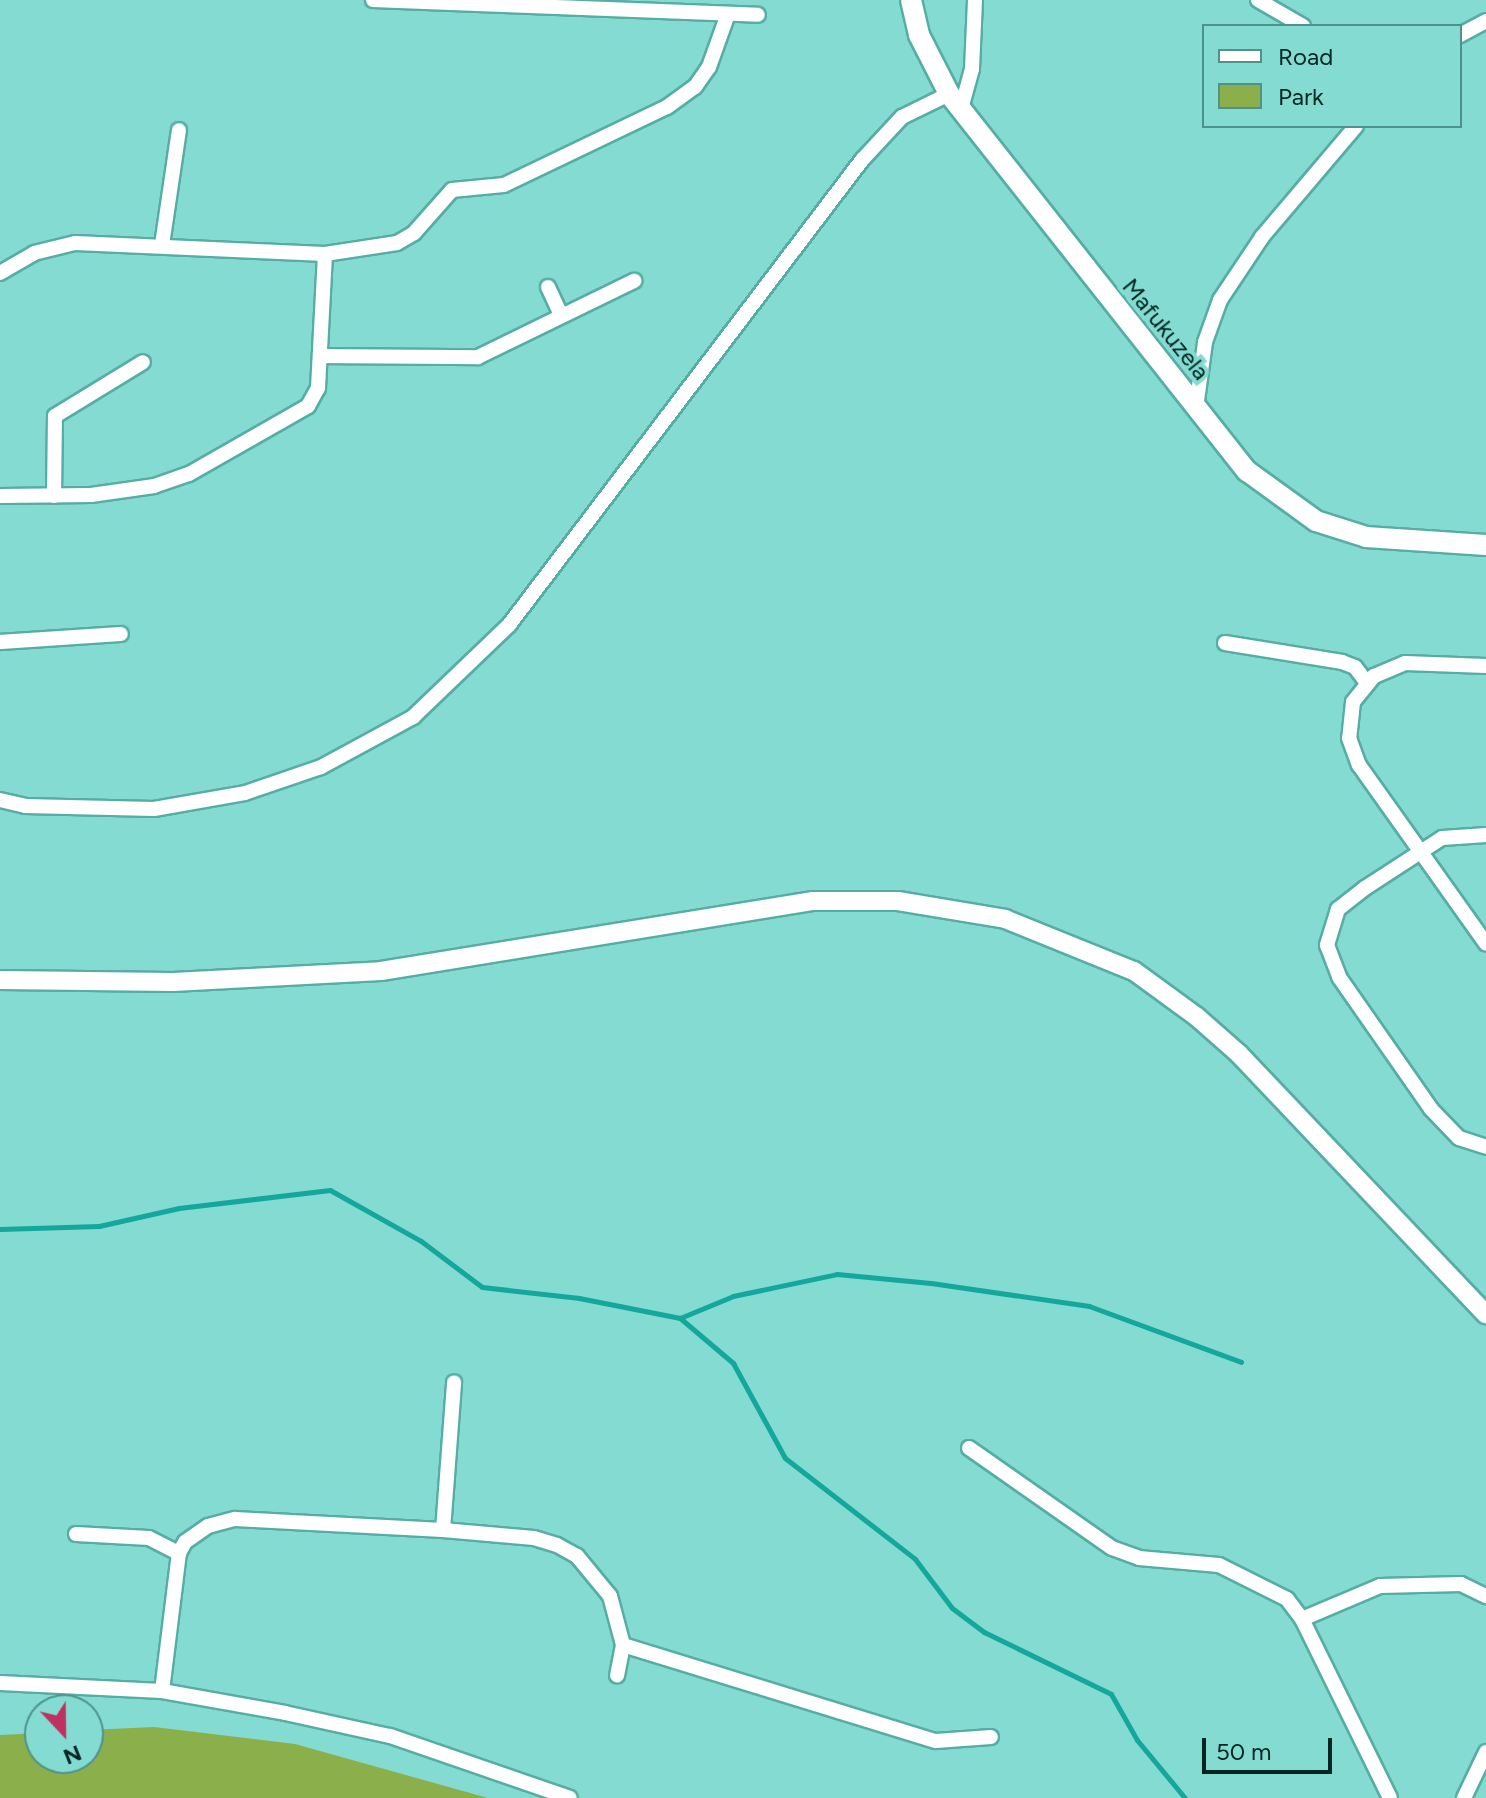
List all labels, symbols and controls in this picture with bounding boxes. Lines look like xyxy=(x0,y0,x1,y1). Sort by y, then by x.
legend xyxy=(1202,24,1462,128)
text: Road xyxy=(1278,42,1333,71)
text: Park xyxy=(1278,82,1324,111)
street label: Mafukuzela xyxy=(1116,272,1216,386)
north arrow xyxy=(24,1694,104,1774)
scale bar xyxy=(1206,1722,1336,1772)
text: 50 m xyxy=(1216,1737,1272,1766)
text: N xyxy=(59,1739,85,1771)

